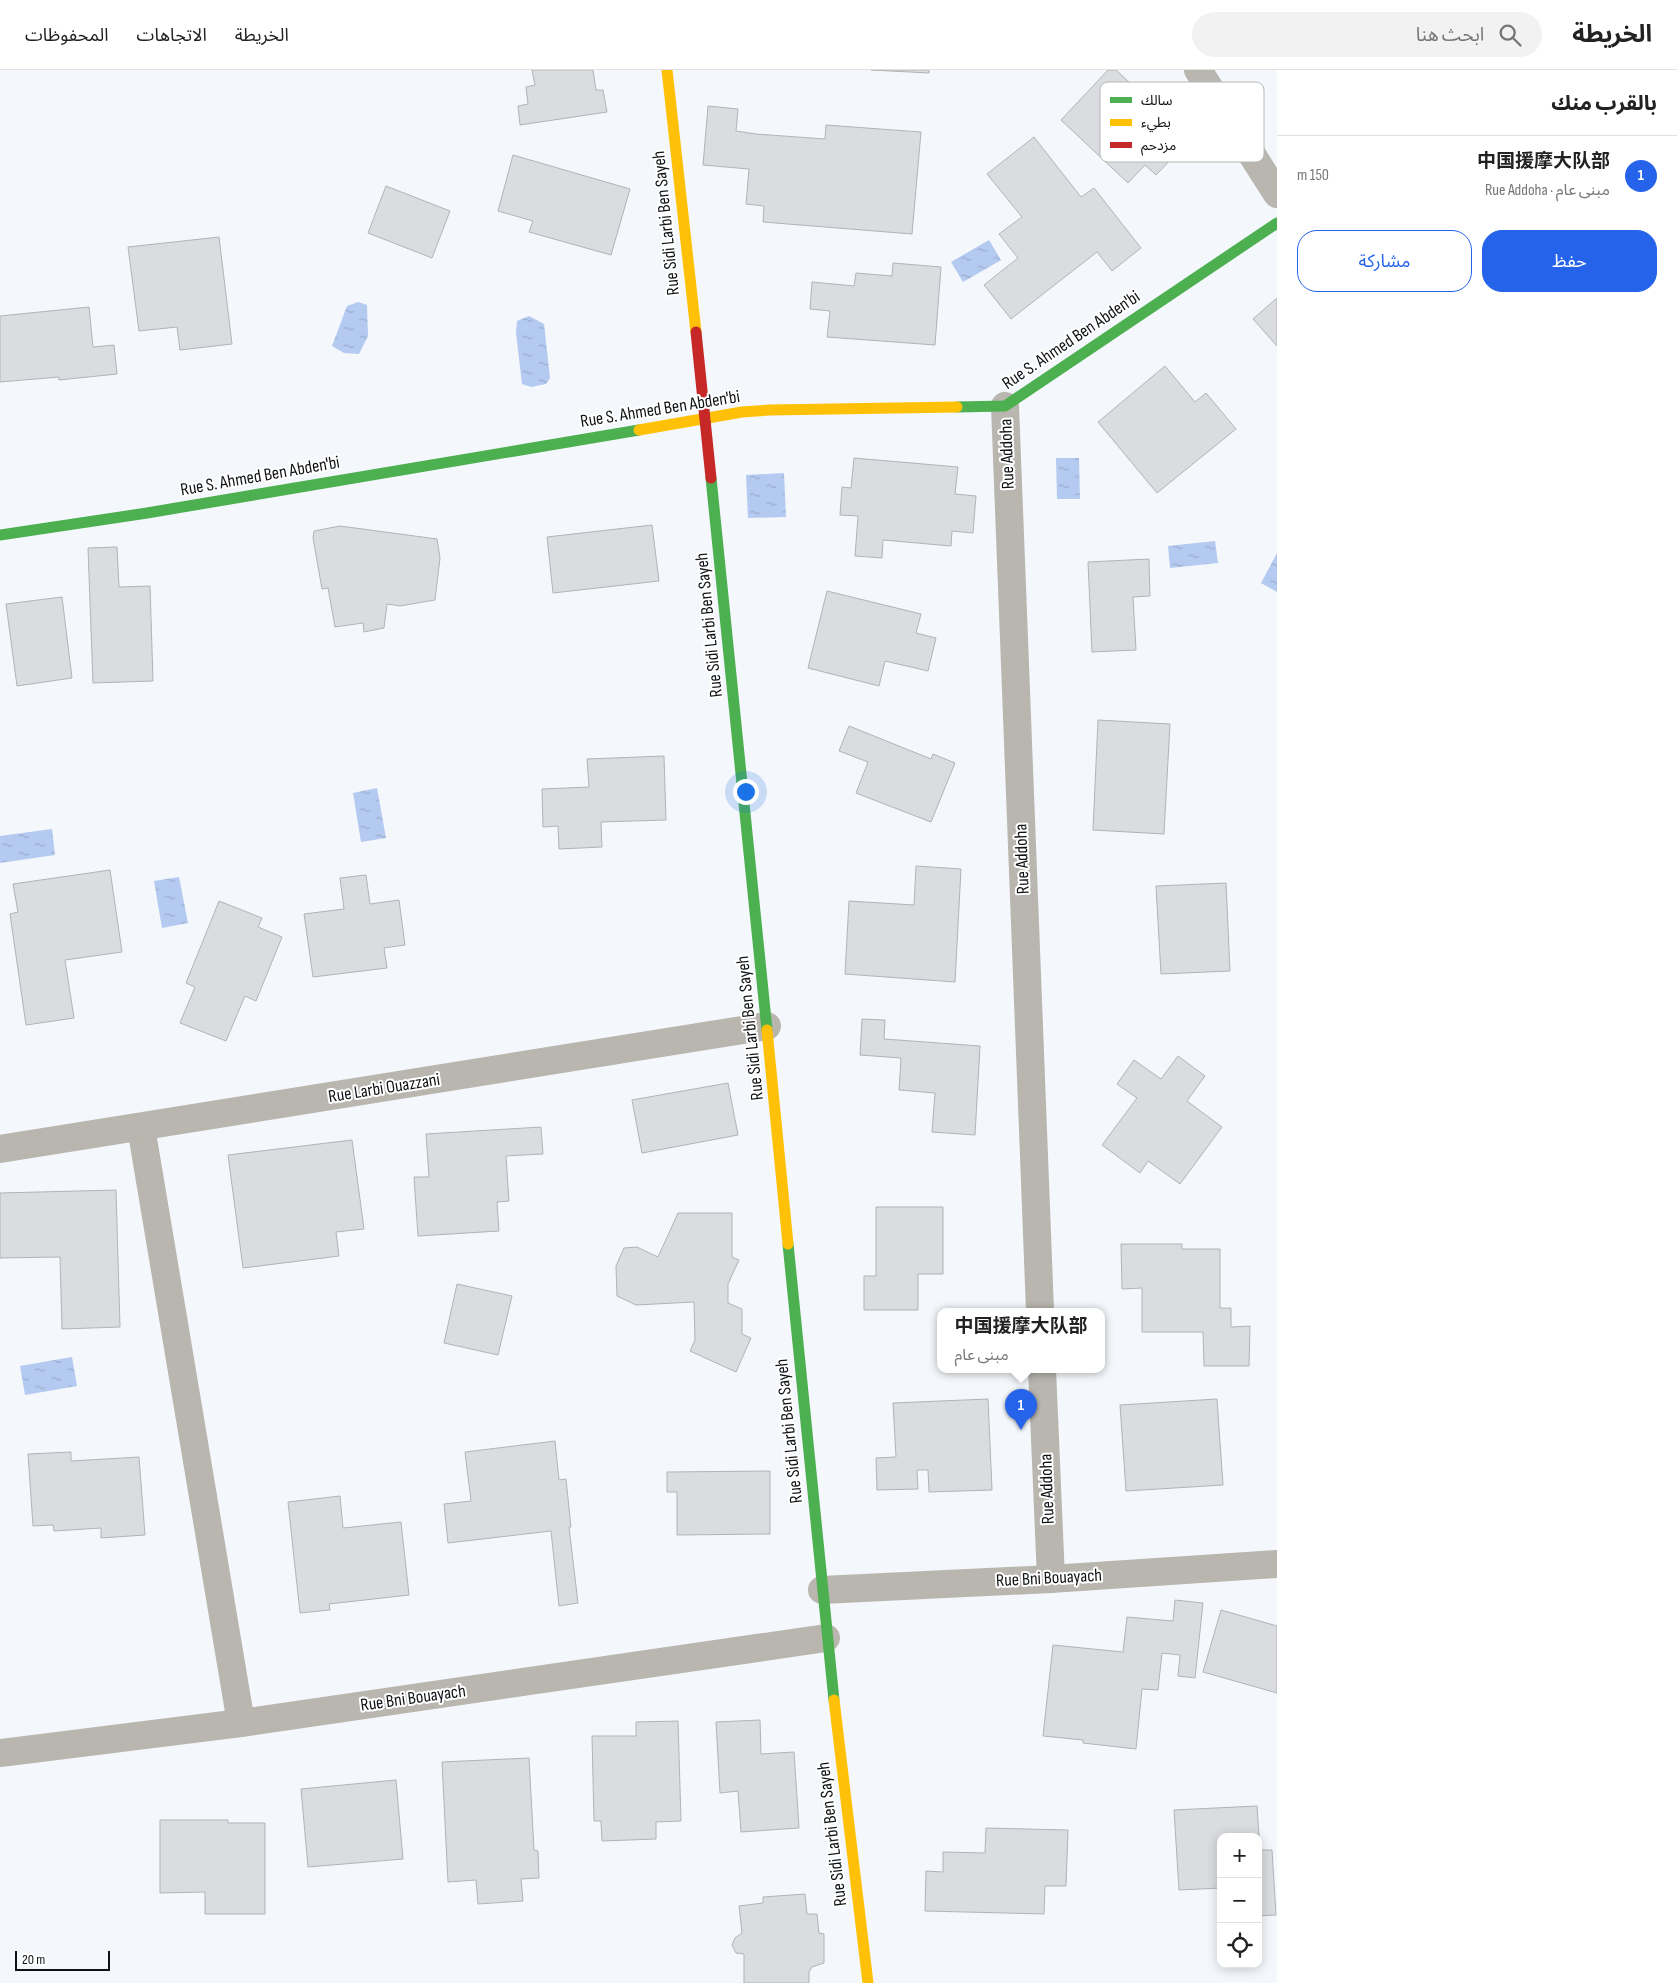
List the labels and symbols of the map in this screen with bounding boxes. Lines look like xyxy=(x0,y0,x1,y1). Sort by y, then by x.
legend xyxy=(1100,82,1264,162)
text: سالك xyxy=(1141,92,1173,109)
text: بطيء xyxy=(1141,114,1171,133)
text: مزدحم xyxy=(1141,137,1176,156)
street label: Rue Sidi Larbi Ben Sayeh xyxy=(648,150,684,296)
street label: Rue S. Ahmed Ben Abden'bi xyxy=(998,286,1144,394)
street label: Rue S. Ahmed Ben Abden'bi xyxy=(579,386,741,432)
street label: Rue Addoha xyxy=(995,418,1019,490)
street label: Rue S. Ahmed Ben Abden'bi xyxy=(179,452,341,500)
street label: Rue Sidi Larbi Ben Sayeh xyxy=(691,552,727,698)
your location xyxy=(733,779,759,805)
street label: Rue Addoha xyxy=(1010,823,1034,895)
street label: Rue Sidi Larbi Ben Sayeh xyxy=(732,955,768,1101)
street label: Rue Larbi Ouazzani xyxy=(327,1069,441,1107)
street label: Rue Sidi Larbi Ben Sayeh xyxy=(771,1358,807,1504)
pin: 1 xyxy=(1005,1389,1037,1430)
street label: Rue Addoha xyxy=(1035,1453,1059,1525)
street label: Rue Bni Bouayach xyxy=(995,1565,1103,1591)
street label: Rue Bni Bouayach xyxy=(359,1680,467,1716)
street label: Rue Sidi Larbi Ben Sayeh xyxy=(813,1761,851,1907)
scale bar xyxy=(15,1948,110,1971)

